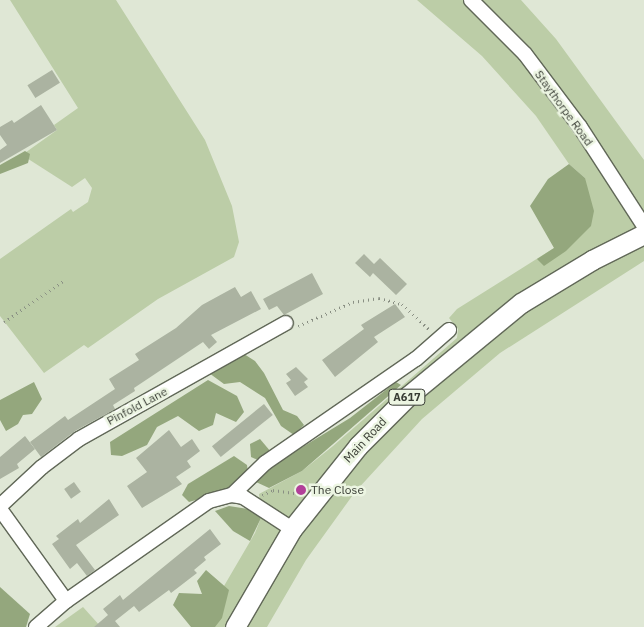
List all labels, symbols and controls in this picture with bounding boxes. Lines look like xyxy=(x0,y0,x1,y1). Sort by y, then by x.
street label: Staythorpe Road xyxy=(532,68,596,148)
street label: Pinfold Lane xyxy=(104,384,170,428)
road number: A617 xyxy=(388,388,426,406)
street label: Main Road xyxy=(341,414,389,466)
place label: The Close xyxy=(311,483,364,497)
marker: The Close xyxy=(295,484,307,496)

